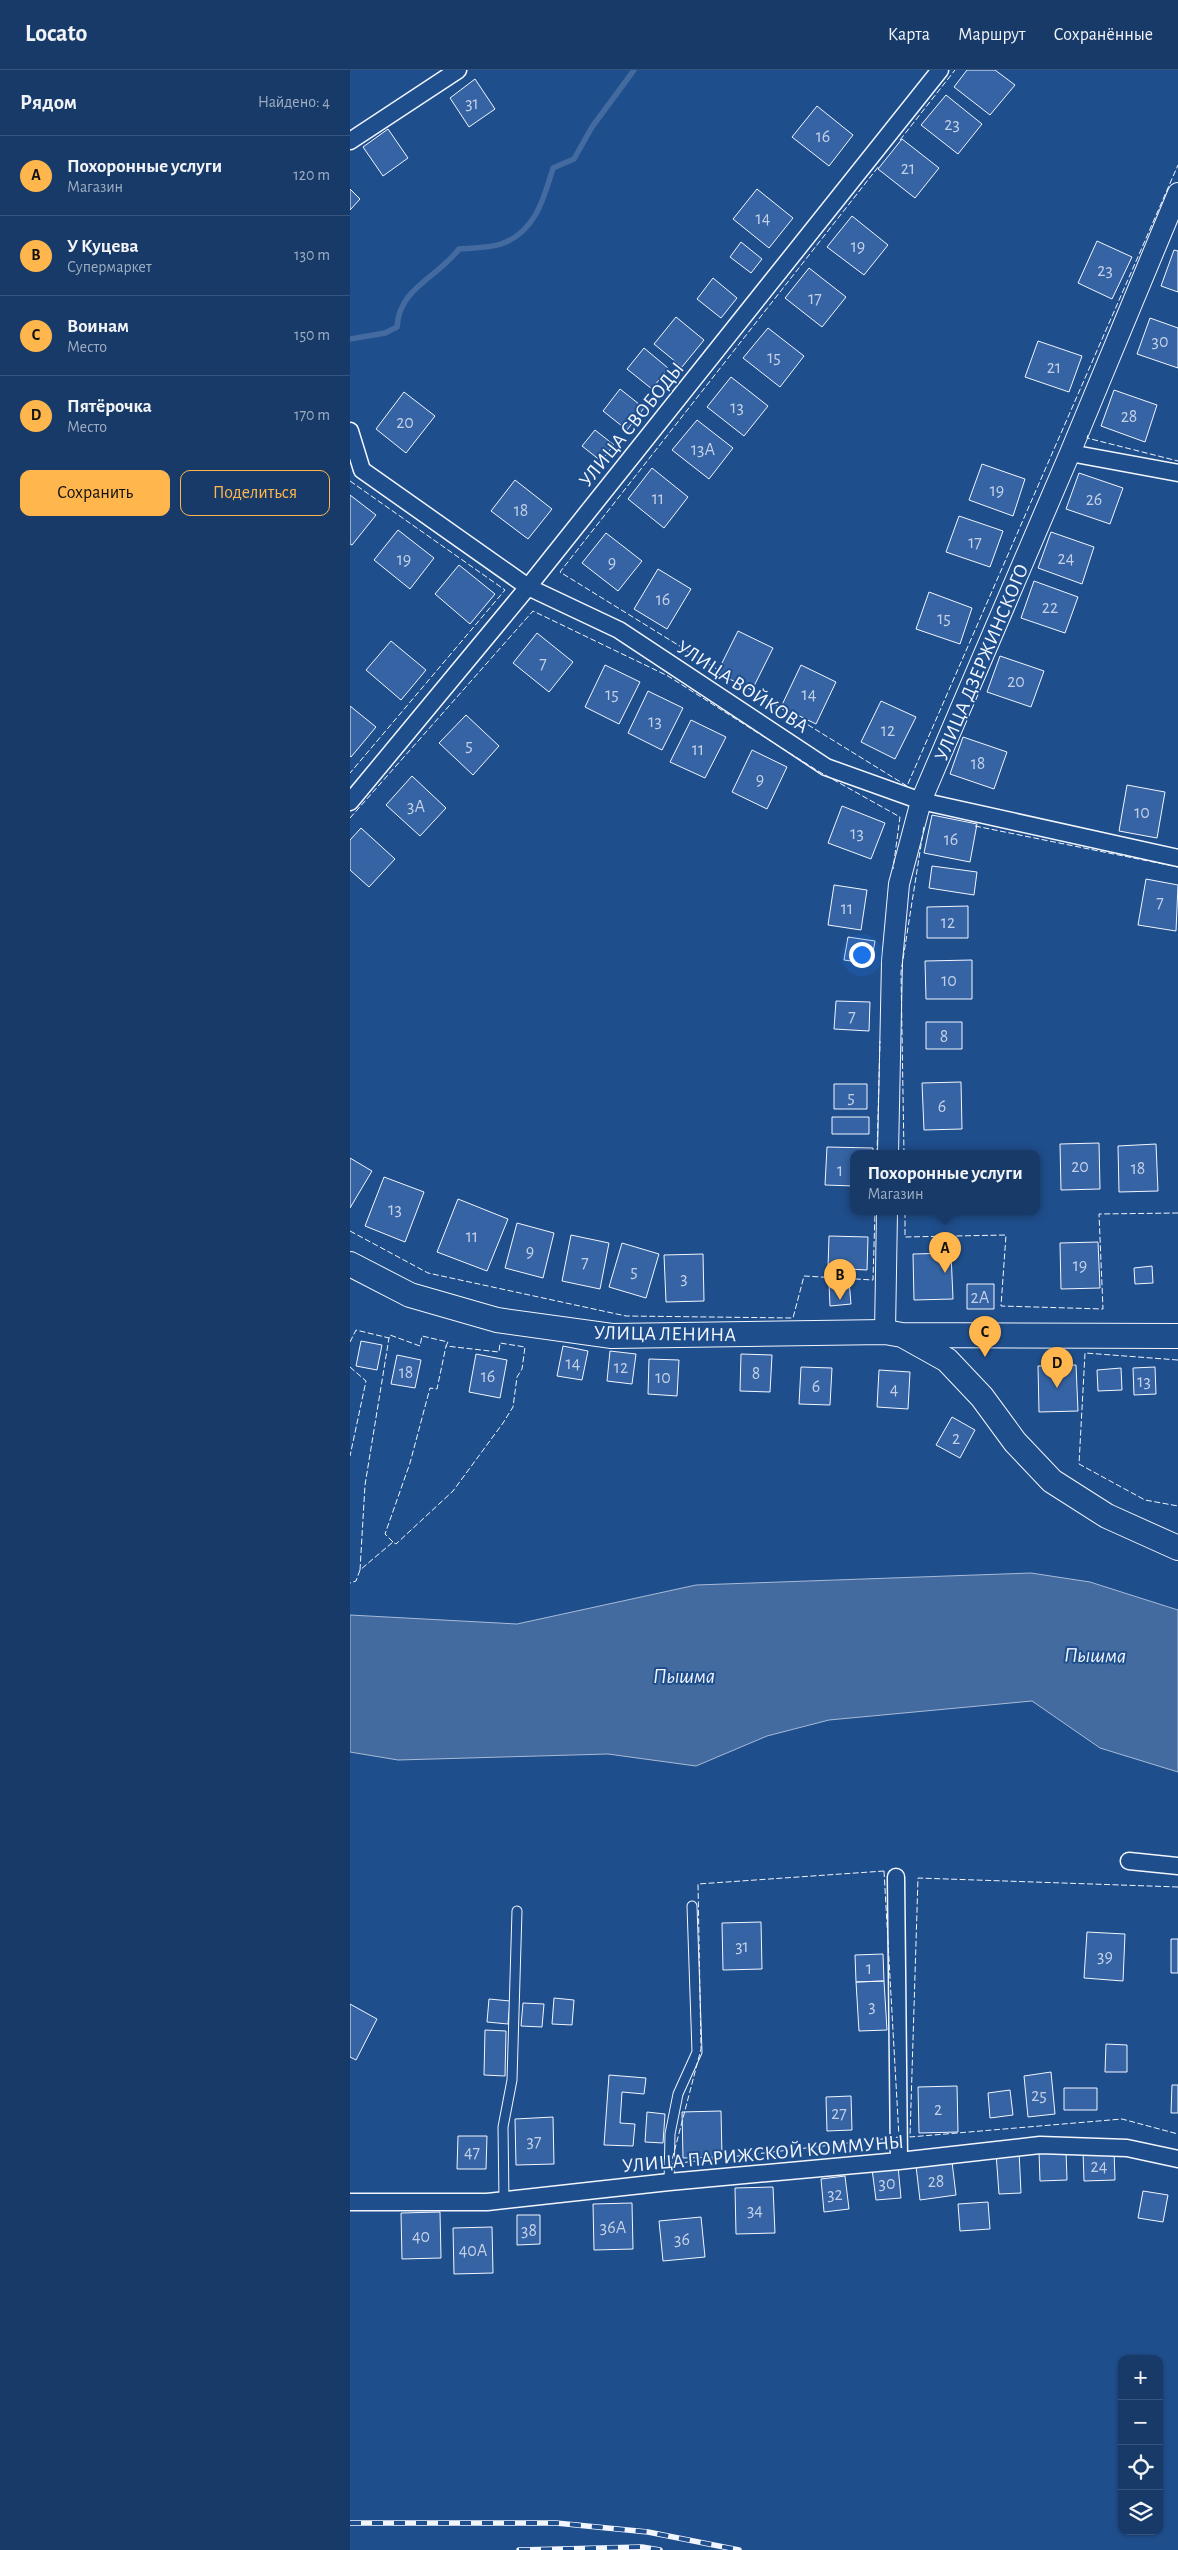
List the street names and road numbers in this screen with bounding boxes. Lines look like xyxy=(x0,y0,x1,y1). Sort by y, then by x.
street label: УЛИЦА СВОБОДЫ xyxy=(576,358,688,491)
street label: УЛИЦА ДЗЕРЖИНСКОГО xyxy=(931,561,1033,764)
street label: УЛИЦА ВОЙКОВА xyxy=(673,637,812,737)
street label: УЛИЦА ЛЕНИНА xyxy=(594,1323,737,1345)
street label: УЛИЦА ПАРИЖСКОЙ КОММУНЫ xyxy=(621,2132,905,2176)

